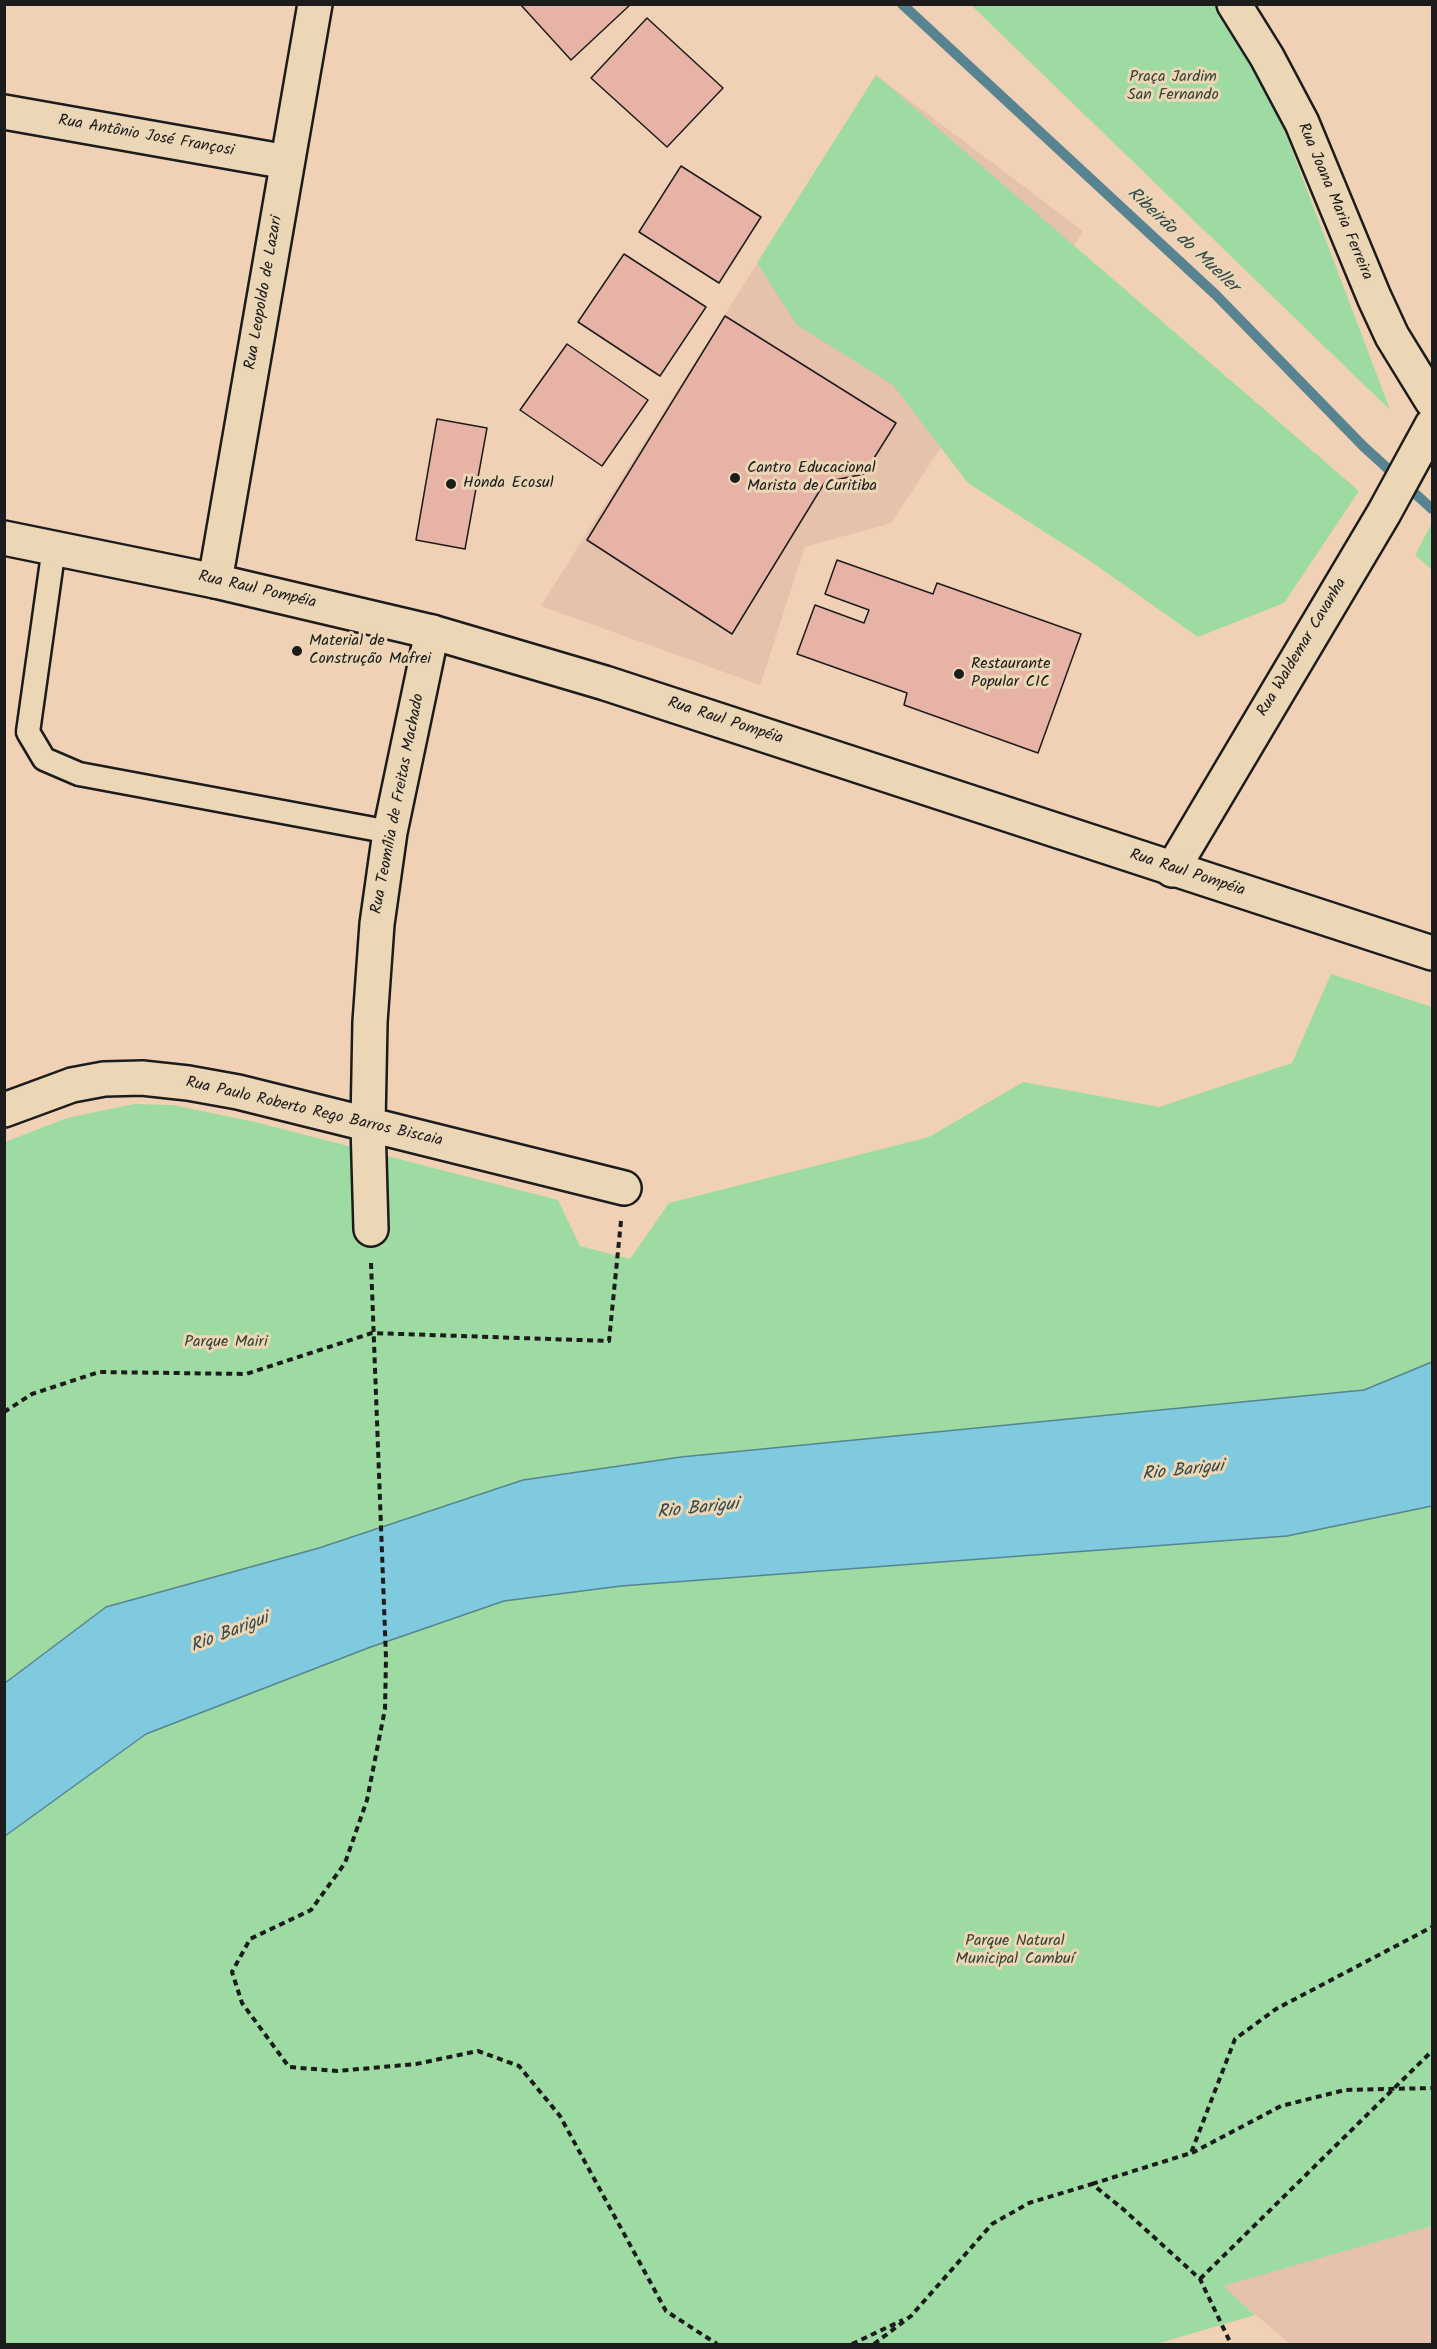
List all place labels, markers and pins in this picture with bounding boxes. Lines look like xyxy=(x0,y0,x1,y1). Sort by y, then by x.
place label: Cantro Educacional Marista de Curitiba xyxy=(747,459,877,497)
marker: Cantro Educacional Marista de Curitiba xyxy=(728,471,742,485)
place label: Honda Ecosul xyxy=(463,474,554,494)
marker: Honda Ecosul xyxy=(444,477,458,491)
place label: Material de Construção Mafrei xyxy=(309,632,431,670)
marker: Material de Construção Mafrei xyxy=(290,644,304,658)
place label: Restaurante Popular CIC xyxy=(971,655,1050,693)
marker: Restaurante Popular CIC xyxy=(952,667,966,681)

